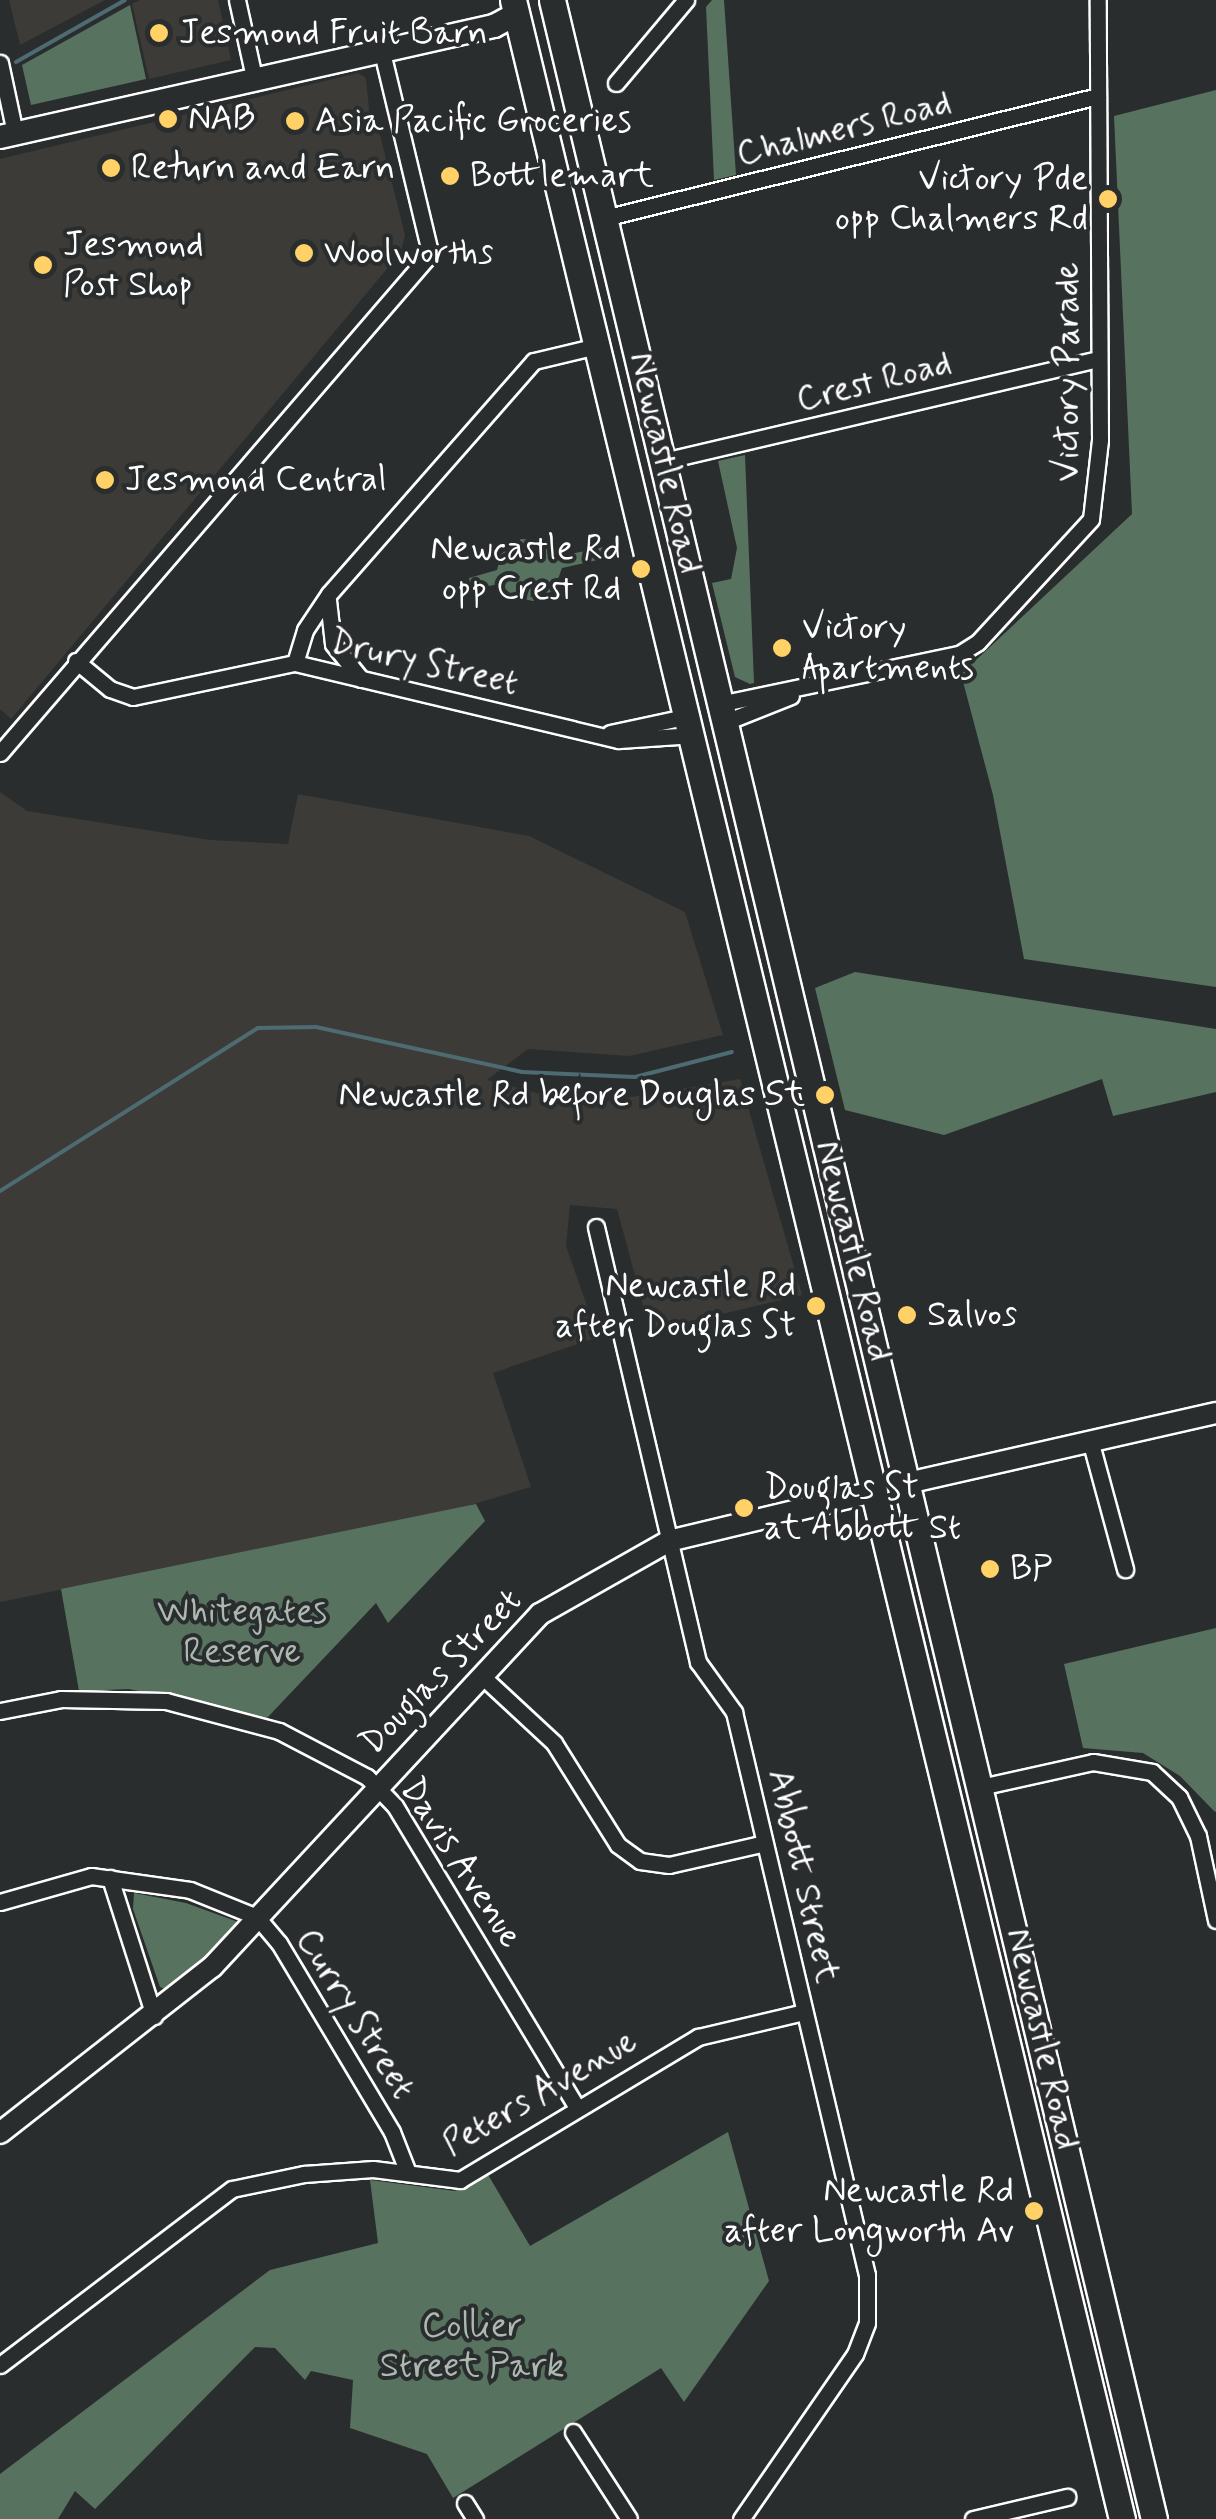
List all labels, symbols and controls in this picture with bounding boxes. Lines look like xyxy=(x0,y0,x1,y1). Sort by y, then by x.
place label: Jesmond Fruit Barn xyxy=(179,12,494,54)
marker: Jesmond Fruit Barn xyxy=(148,22,170,44)
street label: Chalmers Road xyxy=(732,82,956,176)
place label: NAB xyxy=(188,98,254,140)
place label: Asia Pacific Groceries xyxy=(315,100,631,142)
marker: NAB xyxy=(157,108,179,130)
marker: Asia Pacific Groceries xyxy=(284,110,306,132)
place label: Return and Earn xyxy=(131,147,379,189)
place label: Bottlemart xyxy=(470,155,654,197)
marker: Return and Earn xyxy=(100,157,122,179)
place label: Victory Pde opp Chalmers Rd xyxy=(847,158,1088,240)
marker: Bottlemart xyxy=(439,165,461,187)
marker: Victory Pde opp Chalmers Rd xyxy=(1097,188,1119,210)
place label: Jesmond Post Shop xyxy=(63,224,204,306)
place label: Woolworths xyxy=(324,232,493,274)
marker: Woolworths xyxy=(293,242,315,264)
marker: Jesmond Post Shop xyxy=(32,254,54,276)
street label: Victory Parade xyxy=(1047,264,1089,480)
street label: Crest Road xyxy=(792,343,956,421)
street label: Newcastle Road xyxy=(619,350,711,576)
place label: Jesmond Central xyxy=(125,459,392,501)
marker: Jesmond Central xyxy=(94,469,116,491)
place label: Newcastle Rd opp Crest Rd xyxy=(430,528,621,610)
marker: Newcastle Rd opp Crest Rd xyxy=(630,558,652,580)
place label: Victory Apartments xyxy=(802,607,974,689)
street label: Drury Street xyxy=(323,620,525,706)
marker: Victory Apartments xyxy=(771,637,793,659)
place label: Newcastle Rd before Douglas St xyxy=(352,1074,805,1116)
marker: Newcastle Rd before Douglas St xyxy=(814,1084,836,1106)
street label: Newcastle Road xyxy=(806,1138,900,1364)
place label: Newcastle Rd after Douglas St xyxy=(555,1265,796,1347)
place label: Salvos xyxy=(927,1294,1017,1336)
marker: Newcastle Rd after Douglas St xyxy=(805,1295,827,1317)
marker: Salvos xyxy=(896,1304,918,1326)
place label: Douglas St at Abbott St xyxy=(764,1467,961,1549)
marker: Douglas St at Abbott St xyxy=(733,1497,755,1519)
place label: BP xyxy=(1010,1548,1052,1590)
marker: BP xyxy=(979,1558,1001,1580)
street label: Douglas Street xyxy=(349,1578,533,1766)
park label: Whitegates Reserve xyxy=(157,1591,327,1673)
street label: Abbott Street xyxy=(758,1765,848,1987)
street label: Davis Avenue xyxy=(389,1768,533,1958)
street label: Curry Street xyxy=(285,1919,425,2109)
street label: Newcastle Road xyxy=(996,1926,1088,2152)
street label: Peters Avenue xyxy=(437,2021,643,2165)
place label: Newcastle Rd after Longworth Av xyxy=(723,2170,1014,2252)
marker: Newcastle Rd after Longworth Av xyxy=(1023,2200,1045,2222)
park label: Collier Street Park xyxy=(382,2305,562,2387)

